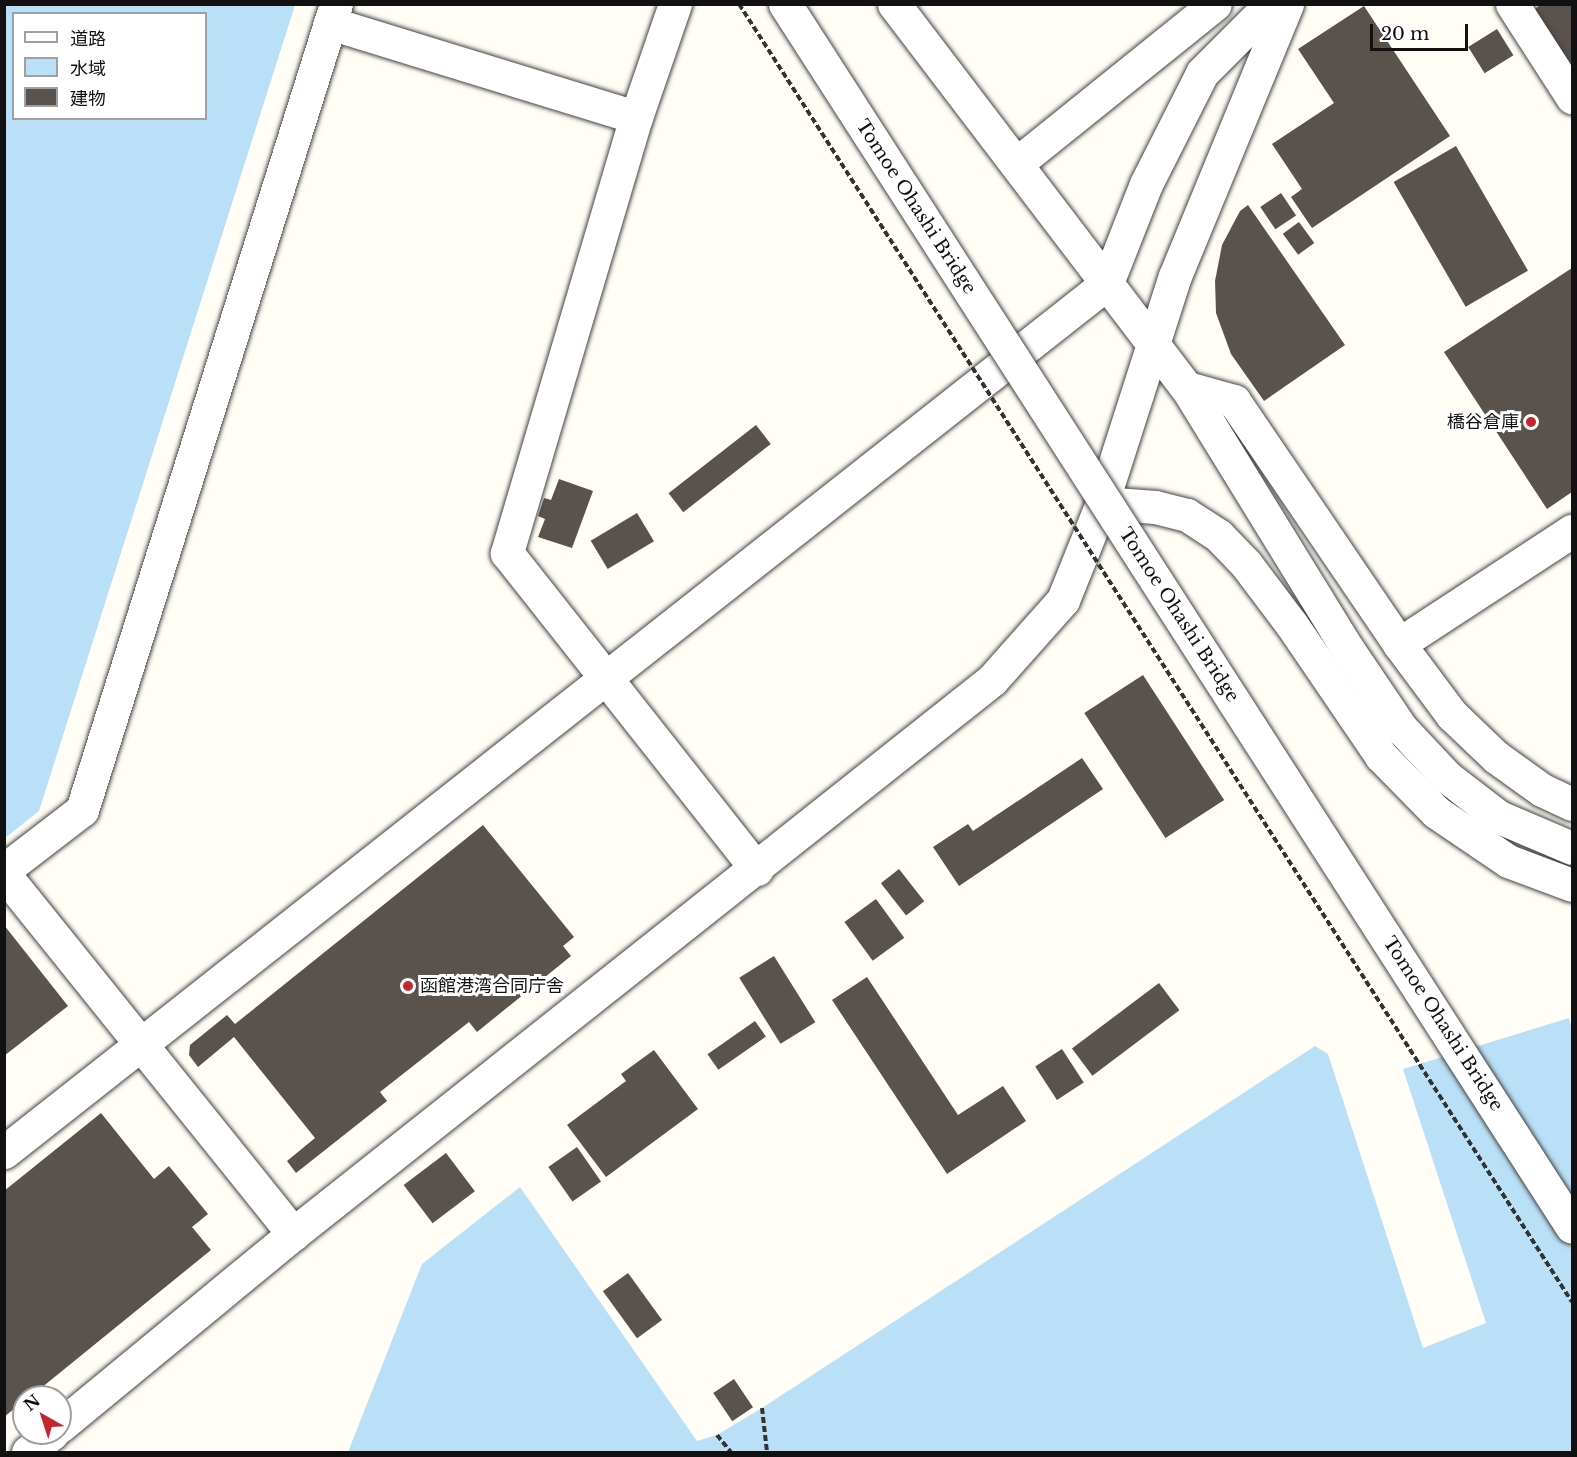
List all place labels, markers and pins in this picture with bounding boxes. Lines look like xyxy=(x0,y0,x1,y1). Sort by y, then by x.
place label: 橋谷倉庫 xyxy=(1447,411,1519,433)
marker: 橋谷倉庫 xyxy=(1524,415,1538,429)
place label: 函館港湾合同庁舎 xyxy=(420,975,564,997)
marker: 函館港湾合同庁舎 xyxy=(401,979,415,993)

